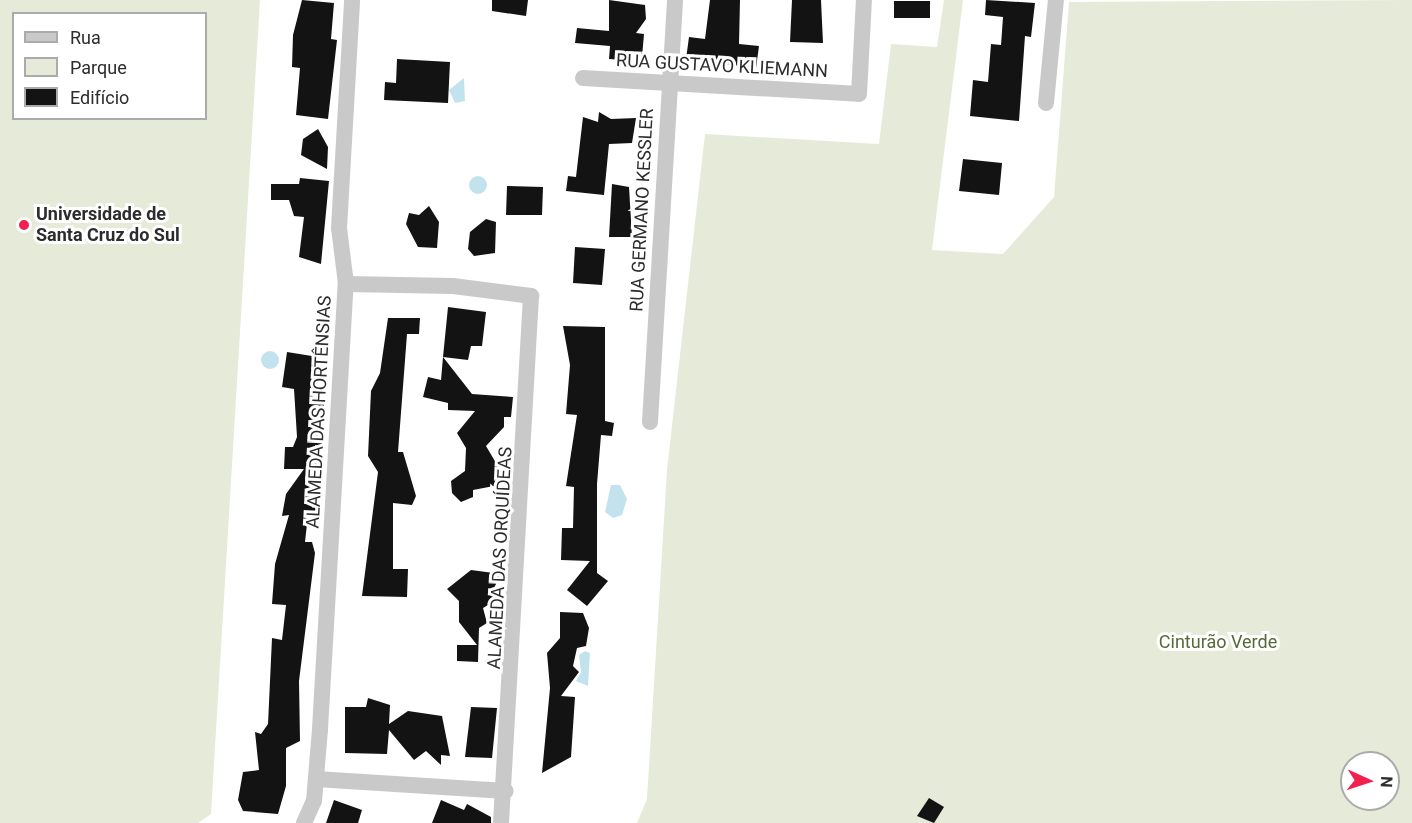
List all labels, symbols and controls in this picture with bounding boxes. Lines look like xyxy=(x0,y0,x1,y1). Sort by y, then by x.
legend xyxy=(12,12,207,120)
text: Rua xyxy=(70,27,101,48)
street label: RUA GUSTAVO KLIEMANN xyxy=(616,50,828,82)
text: Parque xyxy=(70,57,127,78)
text: Edifício xyxy=(70,87,129,108)
street label: RUA GERMANO KESSLER xyxy=(626,108,658,312)
place label: Universidade de Santa Cruz do Sul xyxy=(36,204,180,246)
marker: Universidade de Santa Cruz do Sul xyxy=(17,218,31,232)
street label: ALAMEDA DAS HORTÊNSIAS xyxy=(302,295,336,529)
street label: ALAMEDA DAS ORQUÍDEAS xyxy=(483,446,517,670)
park label: Cinturão Verde xyxy=(1159,631,1277,653)
north arrow xyxy=(1340,751,1400,811)
text: N xyxy=(1377,776,1396,788)

